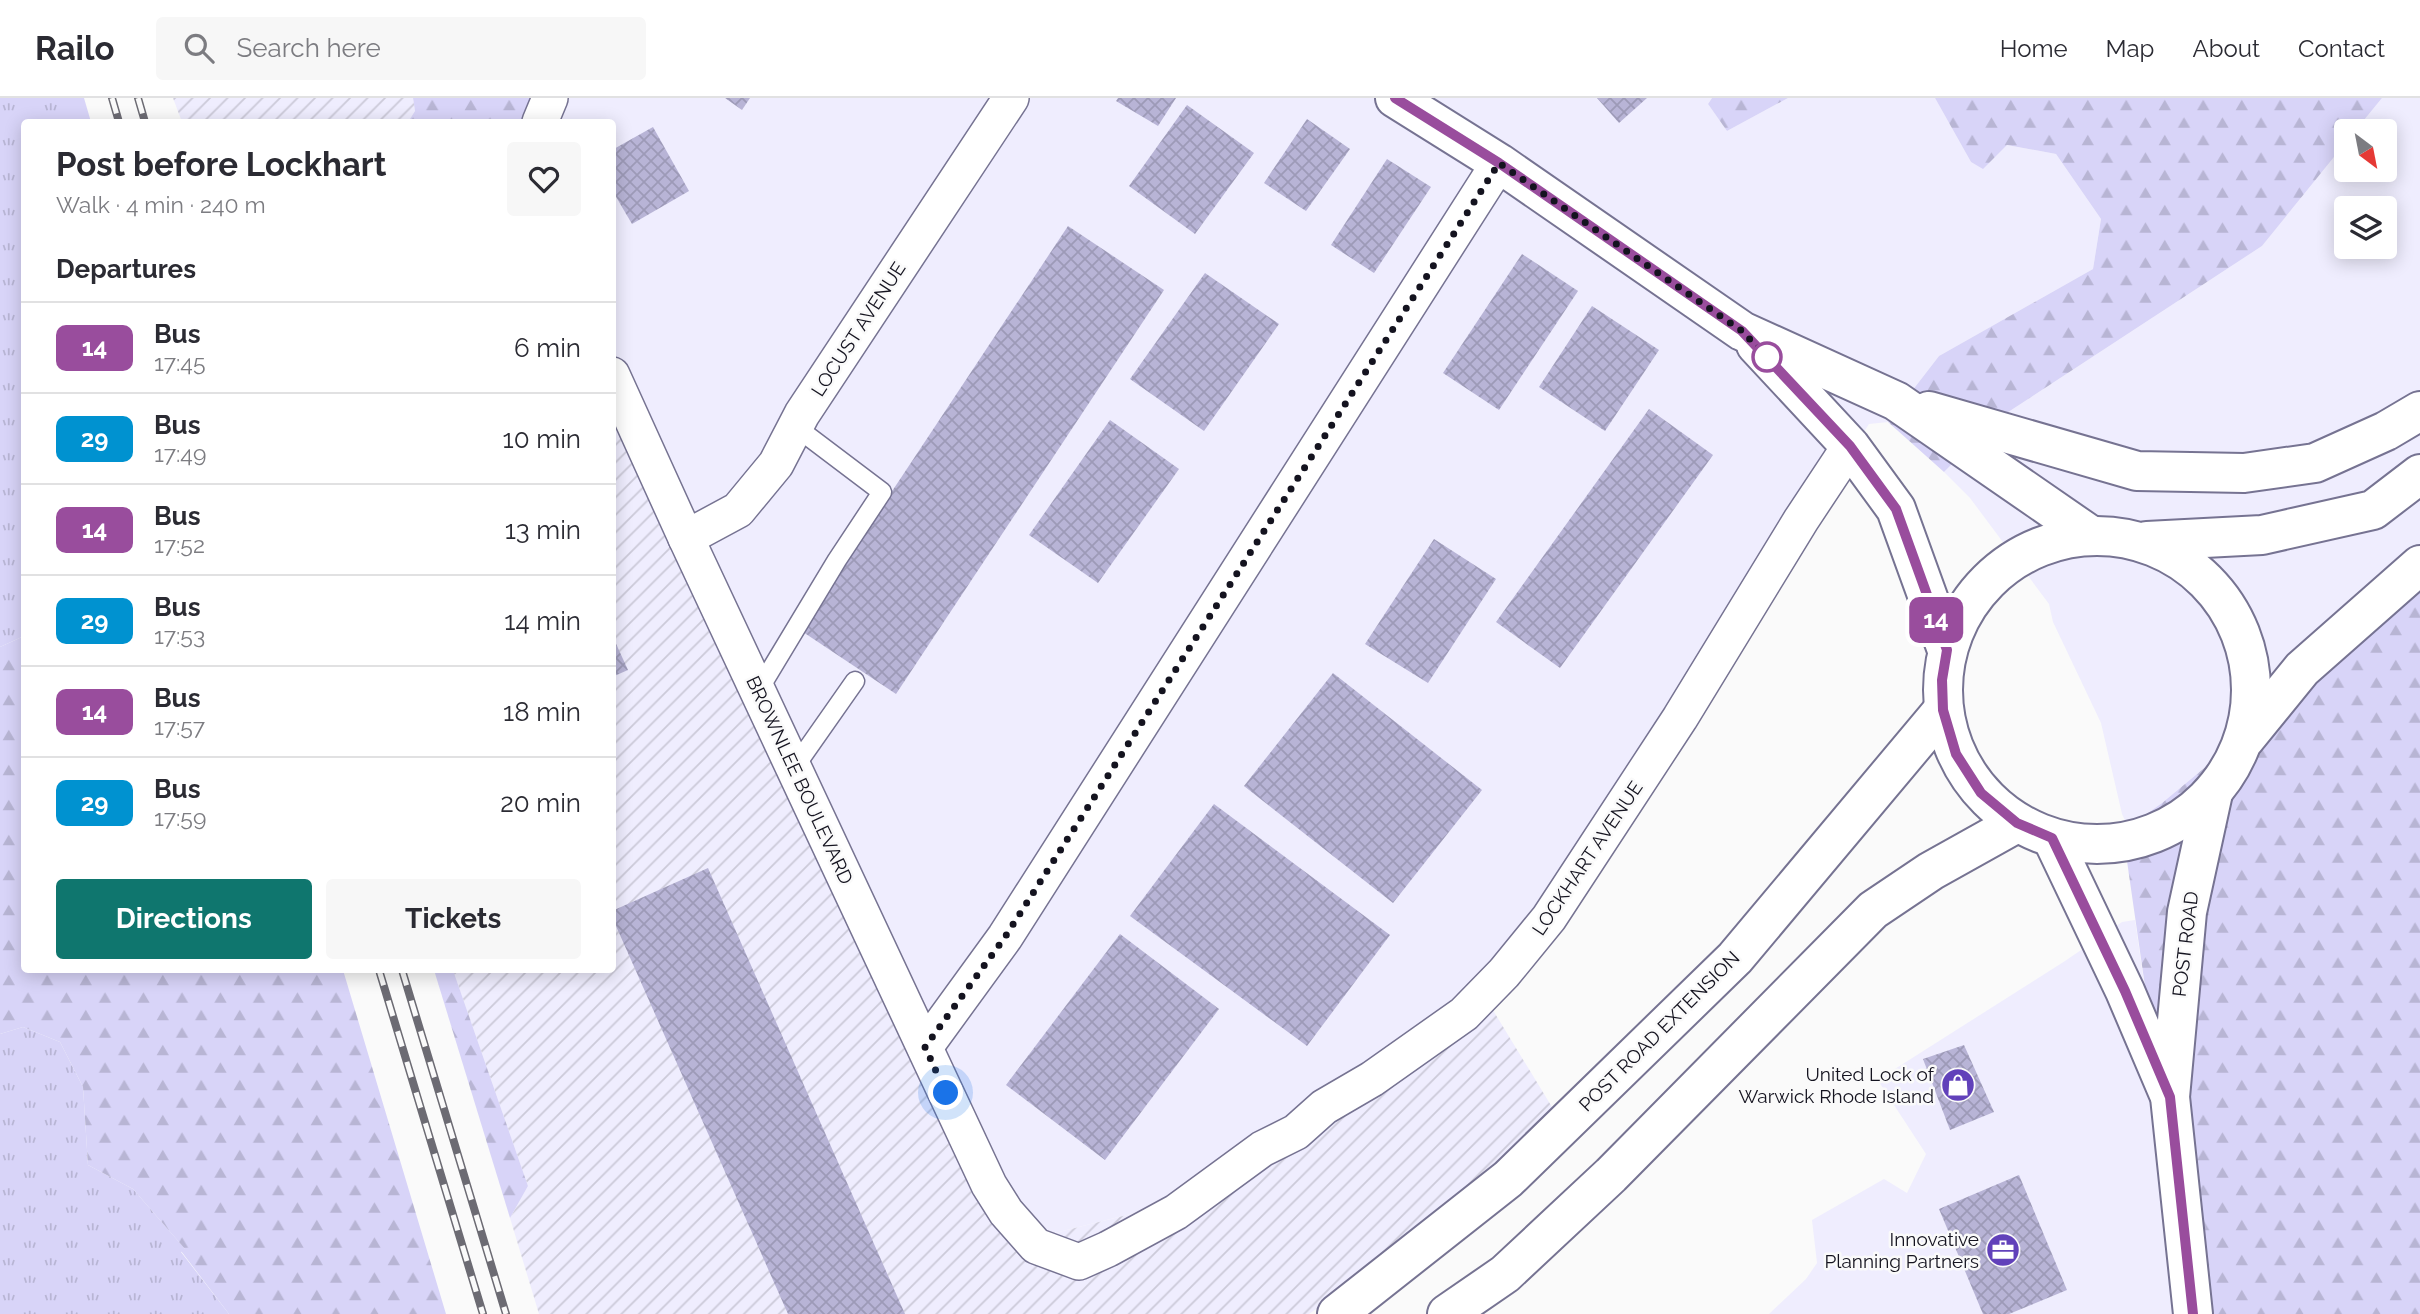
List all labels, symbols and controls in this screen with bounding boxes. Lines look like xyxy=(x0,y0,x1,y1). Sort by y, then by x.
search box xyxy=(156,17,646,80)
text: Railo xyxy=(35,29,114,68)
icon: search xyxy=(180,29,218,67)
text: Search here xyxy=(236,33,381,63)
text: Home xyxy=(2000,34,2068,63)
text: Map xyxy=(2106,34,2154,63)
text: About xyxy=(2192,34,2260,63)
text: Contact xyxy=(2298,34,2385,63)
north arrow xyxy=(2334,119,2398,182)
map controls xyxy=(2334,119,2397,259)
button: heart xyxy=(507,142,581,216)
text: Post before Lockhart xyxy=(56,145,386,184)
text: Walk · 4 min · 240 m xyxy=(56,191,266,218)
button: layers xyxy=(2334,196,2397,259)
text: Departures xyxy=(56,254,196,284)
street label: LOCUST AVENUE xyxy=(806,258,910,400)
text: Bus xyxy=(154,319,201,349)
text: 14 xyxy=(82,333,107,362)
text: 6 min xyxy=(514,333,581,363)
unlabelled marker xyxy=(1752,342,1782,372)
text: 17:45 xyxy=(154,349,205,376)
text: Bus xyxy=(154,410,201,440)
text: 29 xyxy=(81,424,108,453)
text: 10 min xyxy=(503,424,581,454)
text: 17:49 xyxy=(154,440,206,467)
text: Bus xyxy=(154,501,201,531)
text: 14 xyxy=(82,515,107,544)
text: 13 min xyxy=(505,515,581,545)
text: 17:52 xyxy=(154,531,205,558)
text: Bus xyxy=(154,592,201,622)
line badge: 14 xyxy=(1904,597,1968,643)
text: 14 xyxy=(1923,605,1949,634)
text: 29 xyxy=(81,606,108,635)
text: 14 min xyxy=(504,606,581,636)
text: 17:53 xyxy=(154,622,205,649)
street label: BROWNLEE BOULEVARD xyxy=(742,672,858,888)
text: Bus xyxy=(154,683,201,713)
text: 14 xyxy=(82,697,107,726)
text: 18 min xyxy=(503,697,581,727)
text: 17:57 xyxy=(154,713,205,740)
text: Bus xyxy=(154,774,201,804)
street label: LOCKHART AVENUE xyxy=(1527,777,1647,939)
text: 29 xyxy=(81,788,108,817)
text: 20 min xyxy=(500,788,581,818)
text: 17:59 xyxy=(154,804,206,831)
button: Directions xyxy=(56,879,312,959)
button: Tickets xyxy=(326,879,581,959)
street label: POST ROAD xyxy=(2168,890,2202,998)
street label: POST ROAD EXTENSION xyxy=(1574,946,1744,1116)
place label: United Lock of Warwick Rhode Island xyxy=(1738,1063,1935,1107)
shop icon: United Lock of Warwick Rhode Island xyxy=(1939,1066,1977,1104)
your location xyxy=(928,1075,963,1110)
place label: Innovative Planning Partners xyxy=(1825,1228,1979,1272)
office icon: Innovative Planning Partners xyxy=(1984,1231,2022,1269)

